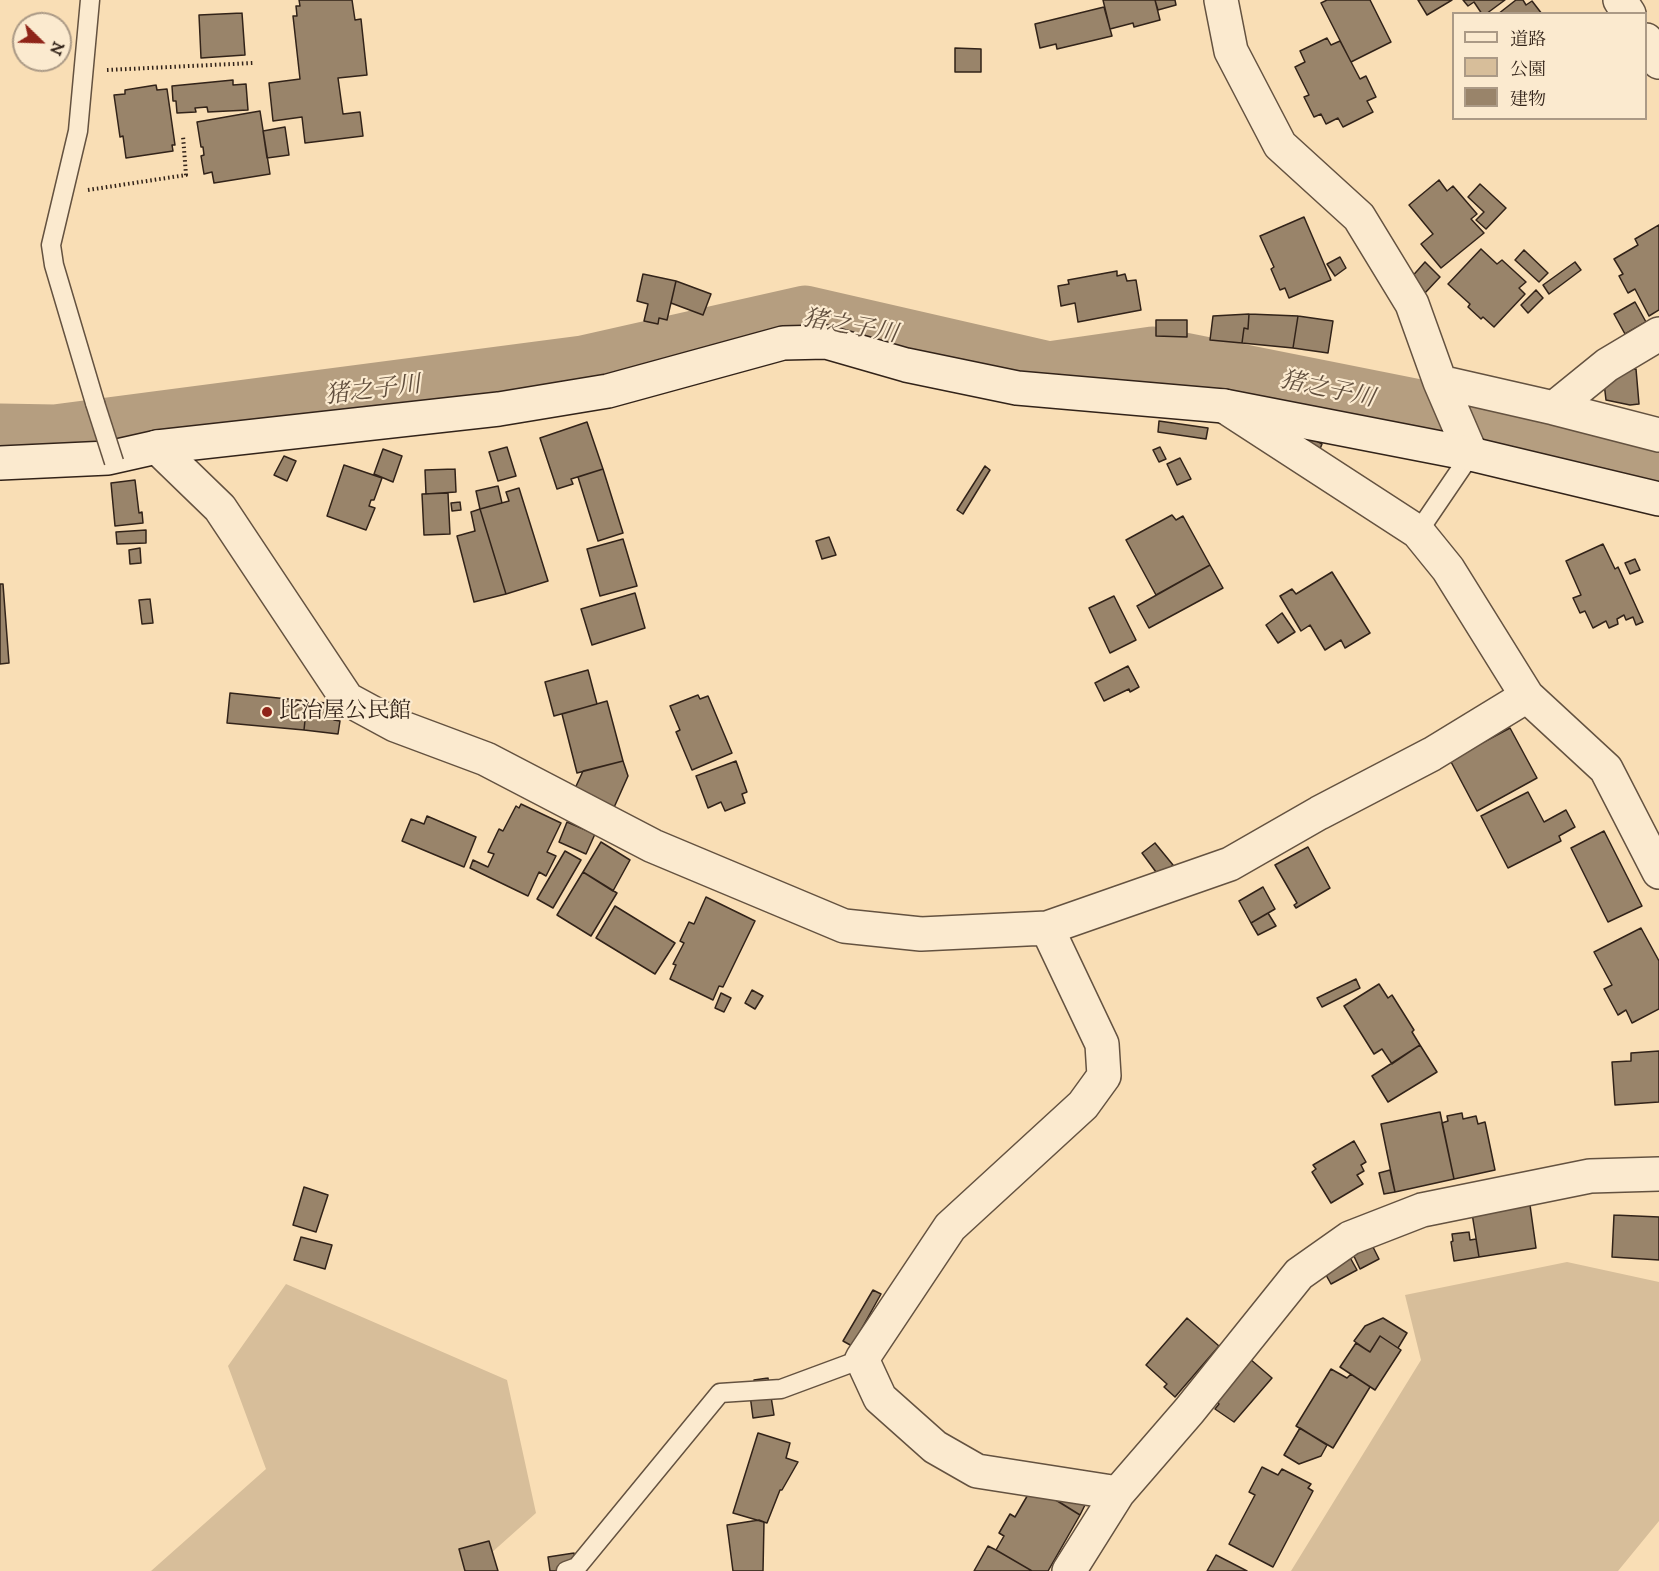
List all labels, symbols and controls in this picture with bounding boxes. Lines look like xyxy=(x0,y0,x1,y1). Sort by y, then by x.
north arrow xyxy=(12,12,72,72)
legend xyxy=(1452,12,1647,120)
text: 道路 xyxy=(1510,29,1546,51)
text: N xyxy=(45,38,69,58)
text: 公園 xyxy=(1510,59,1546,81)
text: 建物 xyxy=(1510,89,1546,111)
water label: 猪之子川 xyxy=(800,305,900,351)
water label: 猪之子川 xyxy=(1277,367,1377,415)
water label: 猪之子川 xyxy=(324,372,422,412)
place label: 比治屋公民館 xyxy=(279,699,411,725)
marker: 比治屋公民館 xyxy=(260,705,274,719)

